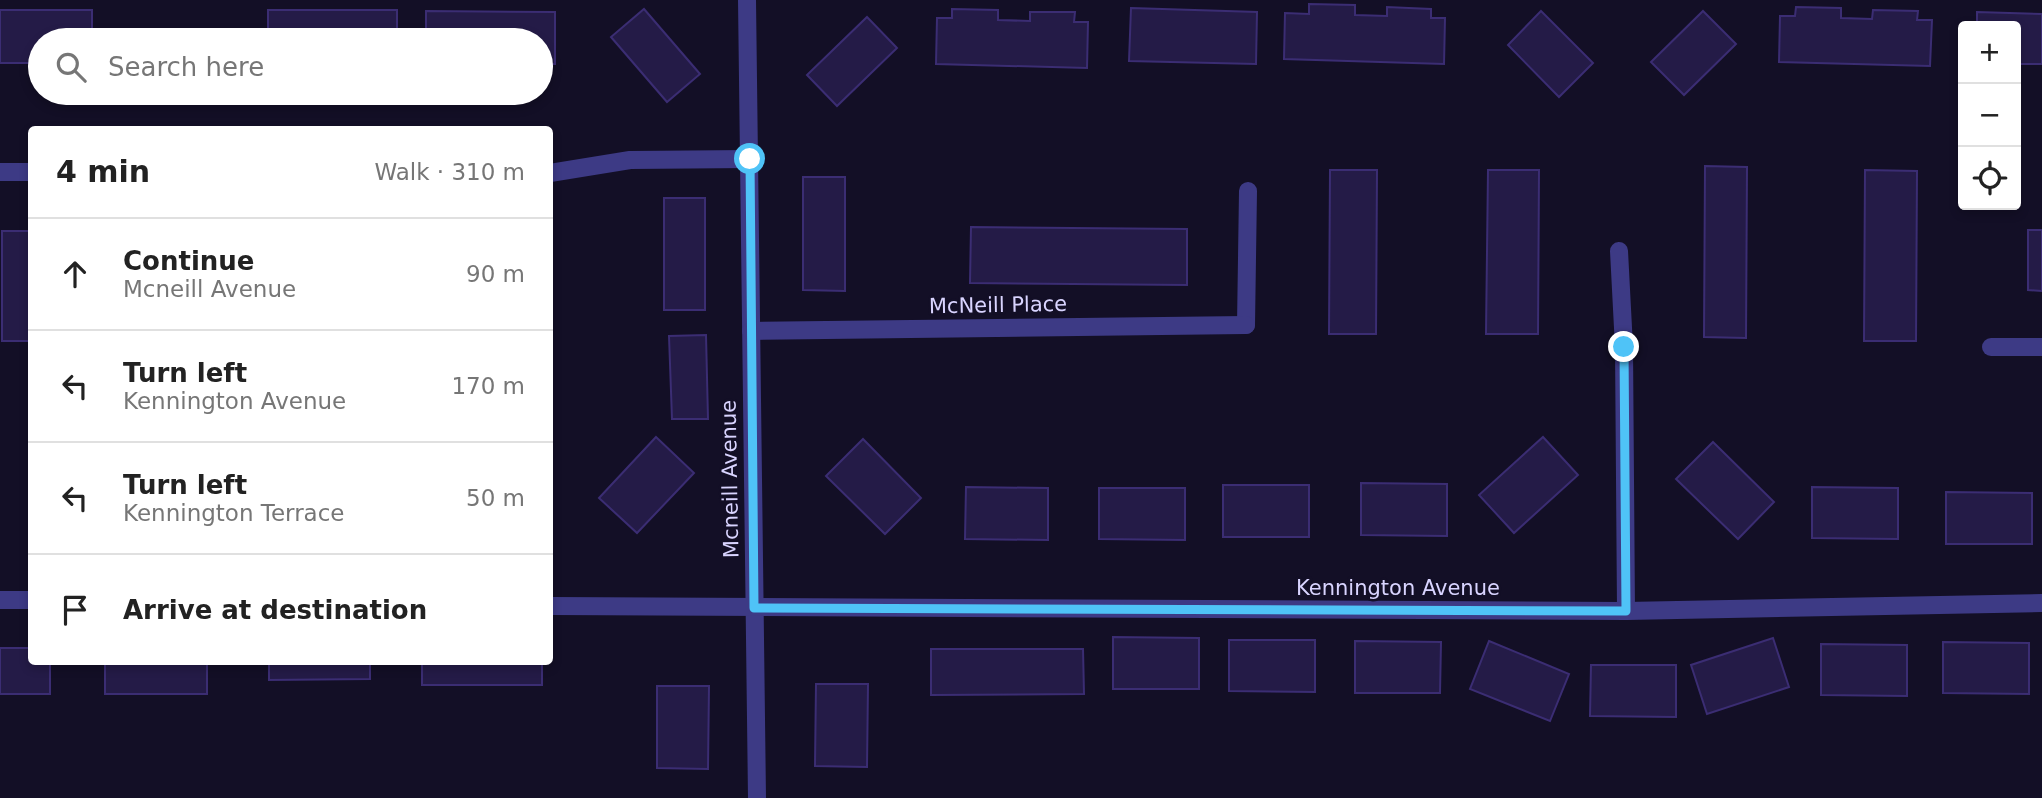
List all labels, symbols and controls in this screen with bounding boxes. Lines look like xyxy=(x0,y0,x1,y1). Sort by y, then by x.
map controls xyxy=(1958,21,2021,210)
button: + xyxy=(1958,21,2021,84)
search box xyxy=(28,28,553,105)
icon: search xyxy=(52,48,90,86)
text: Search here xyxy=(108,52,264,82)
button: − xyxy=(1958,84,2021,147)
route start xyxy=(734,143,765,174)
button: locate xyxy=(1958,147,2021,210)
text: 4 min xyxy=(56,154,150,189)
text: Walk · 310 m xyxy=(374,159,525,185)
text: Continue xyxy=(123,246,254,276)
icon: ahead xyxy=(56,255,94,293)
text: 90 m xyxy=(466,261,525,287)
text: Mcneill Avenue xyxy=(123,276,296,302)
street label: McNeill Place xyxy=(929,292,1067,318)
route end xyxy=(1608,331,1639,362)
text: Turn left xyxy=(123,358,247,388)
icon: left xyxy=(56,367,94,405)
text: 170 m xyxy=(451,373,525,399)
text: Kennington Avenue xyxy=(123,388,346,414)
street label: Mcneill Avenue xyxy=(717,400,743,558)
text: Turn left xyxy=(123,470,247,500)
icon: left xyxy=(56,479,94,517)
text: 50 m xyxy=(466,485,525,511)
text: Kennington Terrace xyxy=(123,500,344,526)
street label: Kennington Avenue xyxy=(1296,576,1500,600)
icon: arrive xyxy=(56,591,94,629)
text: Arrive at destination xyxy=(123,595,427,625)

